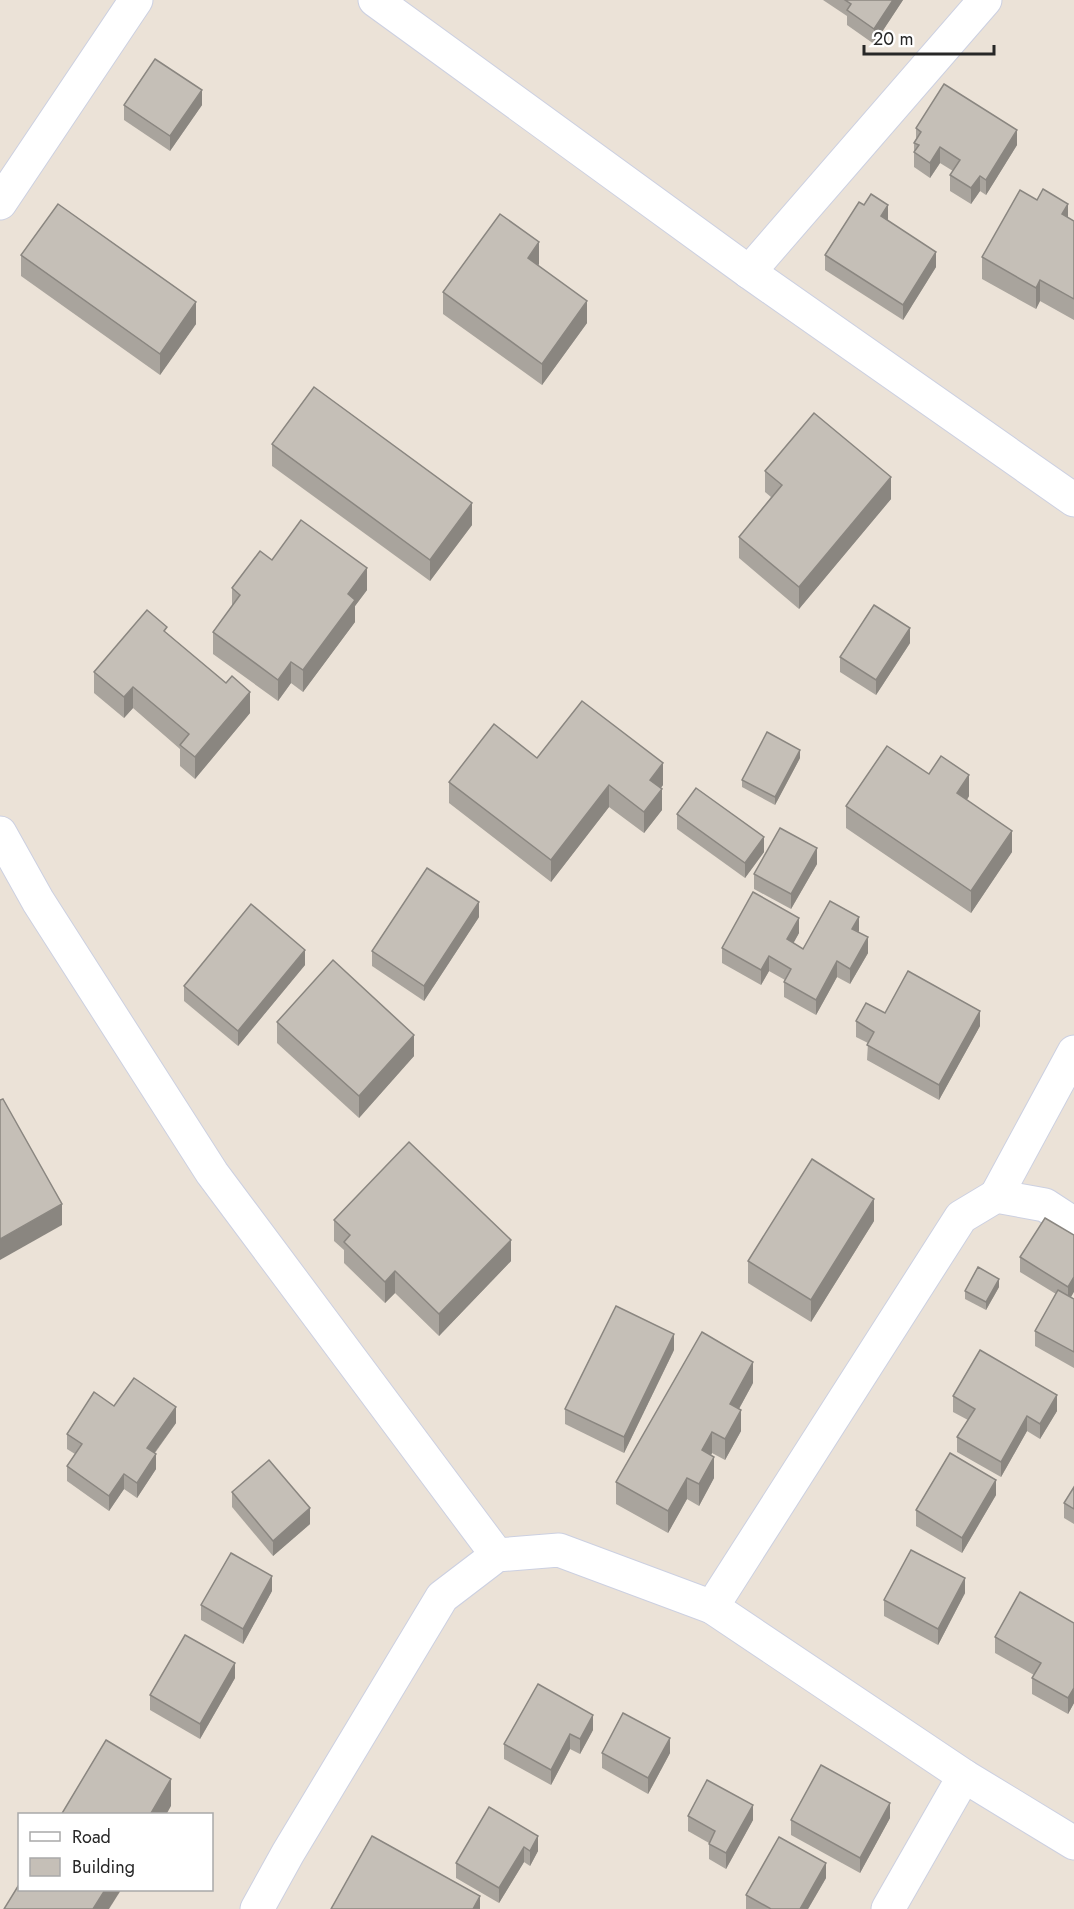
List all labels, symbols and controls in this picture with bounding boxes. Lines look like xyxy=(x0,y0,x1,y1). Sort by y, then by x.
scale bar xyxy=(864,18,994,56)
text: 20 m xyxy=(873,26,913,52)
legend xyxy=(18,1813,213,1891)
text: Road xyxy=(72,1824,111,1850)
text: Building xyxy=(72,1854,135,1880)

